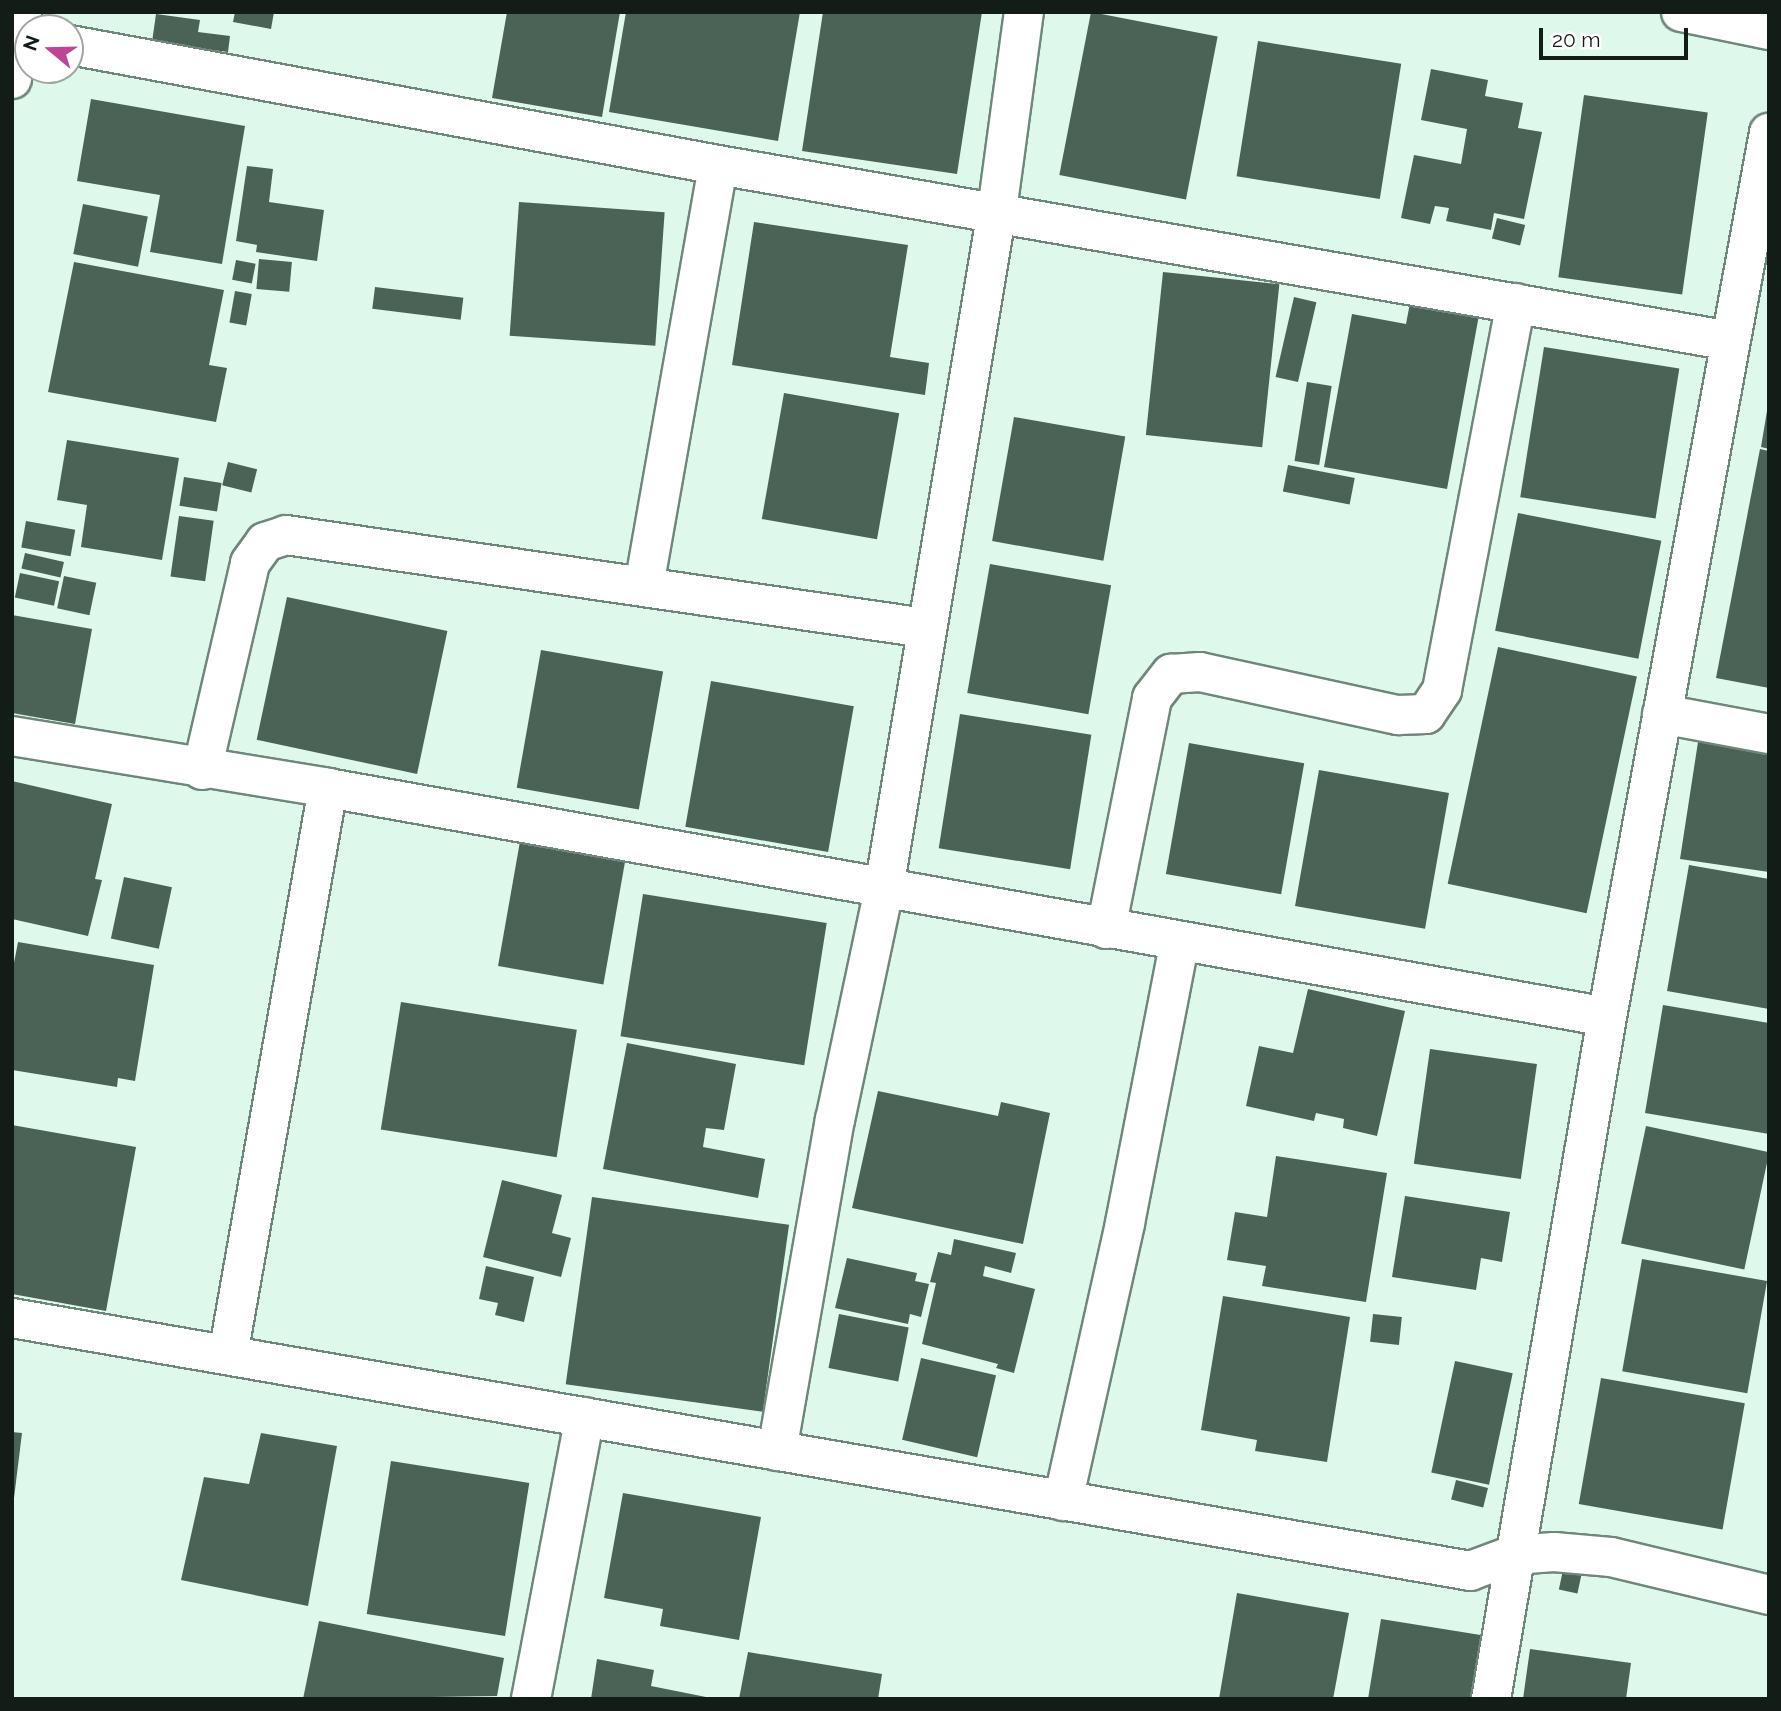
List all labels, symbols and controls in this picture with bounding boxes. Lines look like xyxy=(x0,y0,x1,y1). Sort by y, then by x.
north arrow xyxy=(14,14,84,84)
scale bar xyxy=(1543,14,1692,58)
text: 20 m xyxy=(1552,27,1600,52)
text: N xyxy=(18,32,44,53)

